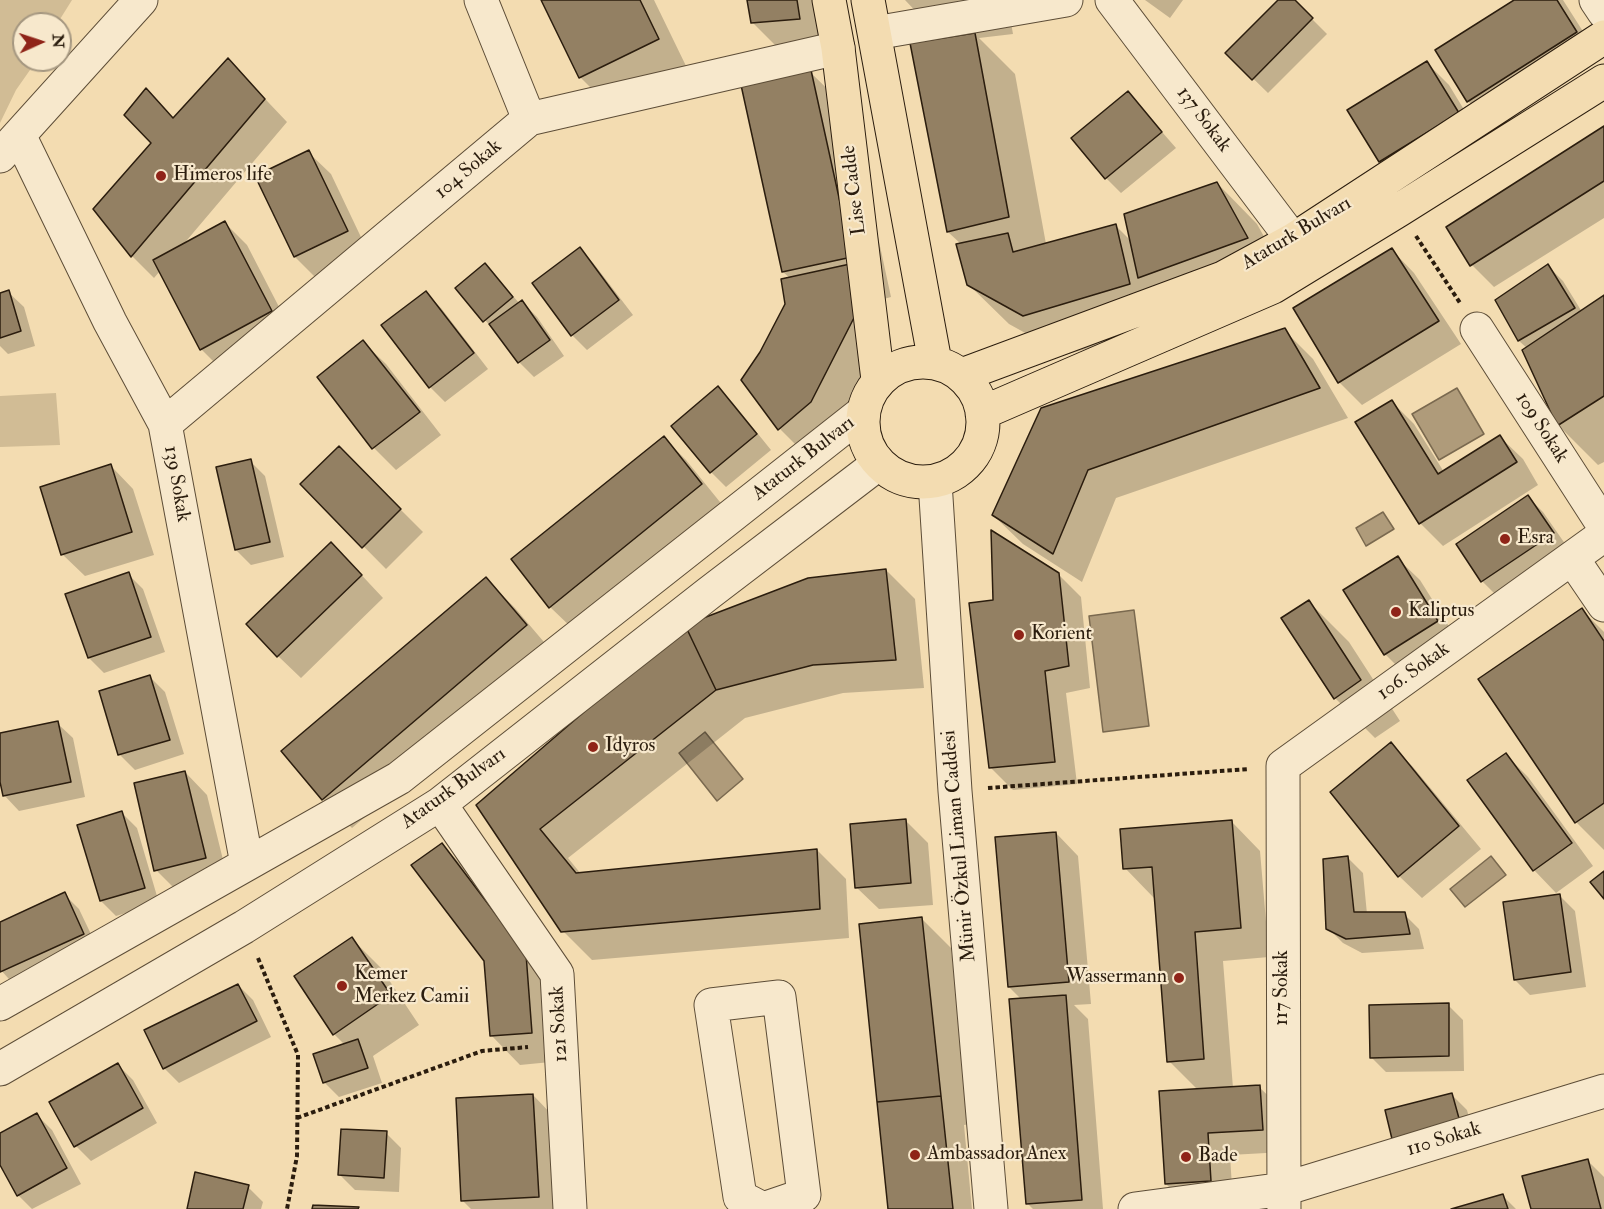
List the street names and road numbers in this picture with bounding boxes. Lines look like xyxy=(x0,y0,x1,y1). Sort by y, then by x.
street label: 137 Sokak xyxy=(1171,82,1235,158)
street label: 104 Sokak xyxy=(431,135,507,205)
street label: Lise Cadde xyxy=(838,144,872,236)
street label: Ataturk Bulvarı xyxy=(1238,192,1356,276)
street label: 109 Sokak xyxy=(1509,388,1573,468)
street label: Ataturk Bulvarı xyxy=(748,412,860,506)
street label: 139 Sokak xyxy=(157,444,195,524)
street label: 106. Sokak xyxy=(1373,638,1455,706)
street label: Münir Özkul Liman Caddesi xyxy=(938,729,982,963)
street label: Ataturk Bulvarı xyxy=(397,743,511,835)
street label: 117 Sokak xyxy=(1271,950,1295,1026)
street label: 121 Sokak xyxy=(546,985,574,1063)
street label: 110 Sokak xyxy=(1404,1117,1484,1163)

